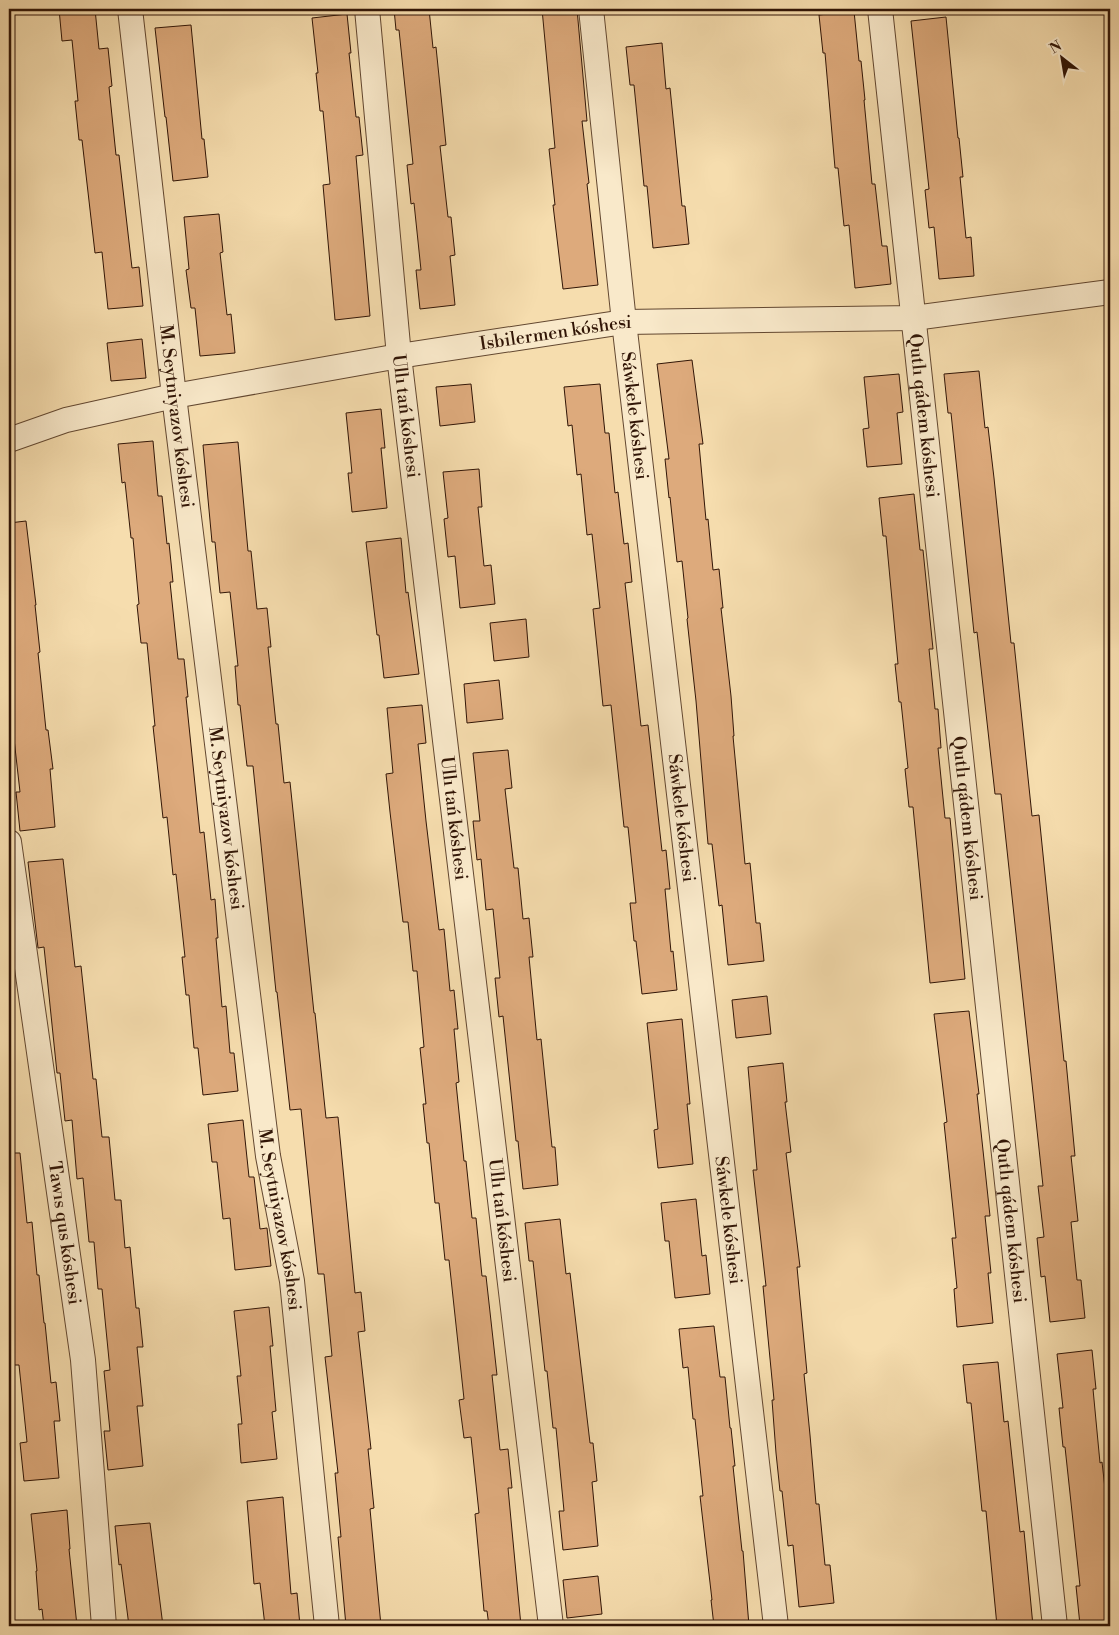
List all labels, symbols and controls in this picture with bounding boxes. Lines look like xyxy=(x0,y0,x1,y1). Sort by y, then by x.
north arrow xyxy=(1036,32,1086,82)
text: N xyxy=(1046,37,1065,58)
street label: Isbilermen kóshesi xyxy=(478,311,632,356)
street label: M. Seytniyazov kóshesi xyxy=(154,323,199,510)
street label: Qutlı qádem kóshesi xyxy=(903,332,944,499)
street label: Sáwkele kóshesi xyxy=(616,350,653,481)
street label: Ullı tań kóshesi xyxy=(387,353,425,479)
street label: M. Seytniyazov kóshesi xyxy=(203,725,248,911)
street label: Qutlı qádem kóshesi xyxy=(947,735,987,902)
street label: Sáwkele kóshesi xyxy=(662,753,700,883)
street label: Ullı tań kóshesi xyxy=(435,755,473,882)
street label: M. Seytniyazov kóshesi xyxy=(253,1127,306,1312)
street label: Qutlı qádem kóshesi xyxy=(990,1138,1031,1304)
street label: Sáwkele kóshesi xyxy=(709,1155,747,1286)
street label: Ullı tań kóshesi xyxy=(483,1157,521,1284)
street label: Tawıs qus kóshesi xyxy=(43,1160,86,1306)

